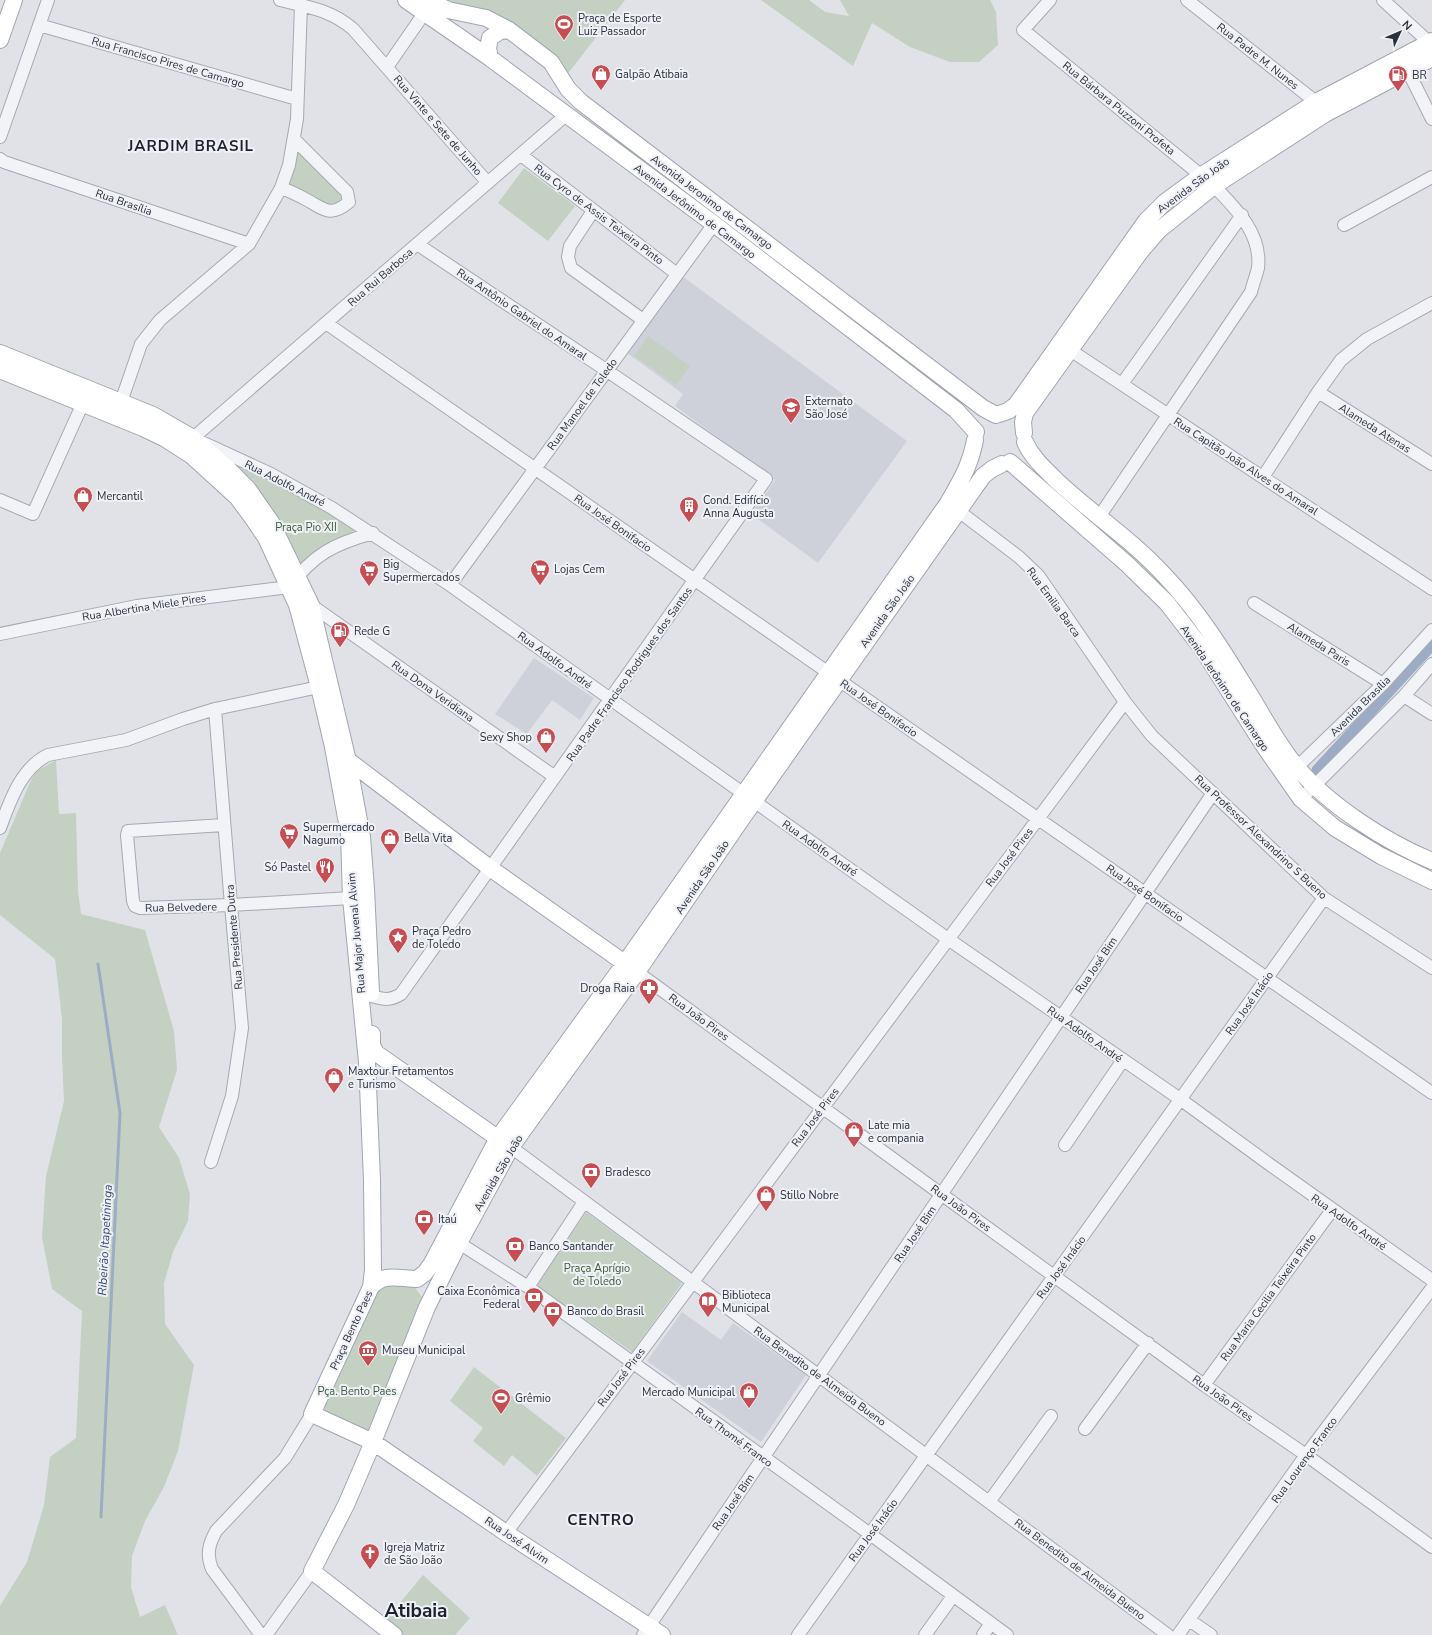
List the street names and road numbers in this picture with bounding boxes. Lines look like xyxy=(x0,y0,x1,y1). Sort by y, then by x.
street label: Rua Padre M. Nunes xyxy=(1214,20,1302,93)
street label: Rua Francisco Pires de Camargo xyxy=(90,33,246,91)
street label: Rua Bárbara Puzzoni Profeta xyxy=(1059,58,1178,159)
street label: Rua Vinte e Sete de Junho xyxy=(390,72,485,179)
street label: Avenida Jeronimo de Camargo xyxy=(648,151,776,253)
street label: Avenida São João xyxy=(1154,154,1233,217)
street label: Avenida Jerônimo de Camargo xyxy=(631,160,759,262)
street label: Rua Cyro de Assis Teixeira Pinto xyxy=(531,161,667,268)
street label: Rua Brasília xyxy=(94,186,154,219)
street label: Rua Rui Barbosa xyxy=(344,245,416,310)
street label: Rua Antônio Gabriel do Amaral xyxy=(454,265,591,364)
street label: Rua Manoel de Toledo xyxy=(544,355,621,453)
street label: Alameda Atenas xyxy=(1336,400,1414,457)
street label: Rua Capitão João Alves do Amaral xyxy=(1171,414,1322,519)
street label: Rua Adolfo André xyxy=(242,457,328,510)
street label: Rua José Bonifacio xyxy=(571,491,654,556)
street label: Rua Emilia Barca xyxy=(1023,564,1084,640)
street label: Avenida São João xyxy=(857,572,918,651)
street label: Rua Padre Francisco Rodrigues dos Santos xyxy=(563,584,696,765)
street label: Rua Albertina Miele Pires xyxy=(81,590,207,625)
street label: Alameda Paris xyxy=(1284,619,1353,670)
street label: Avenida Jerônimo de Camargo xyxy=(1177,622,1273,754)
street label: Rua Adolfo André xyxy=(514,628,595,693)
street label: Rua Dona Veridiana xyxy=(388,657,477,726)
street label: Avenida Brasília xyxy=(1327,673,1394,740)
street label: Rua José Bonifacio xyxy=(837,676,920,741)
street label: Rua Professor Alexandrino S Bueno xyxy=(1191,772,1330,903)
street label: Rua Adolfo André xyxy=(779,817,860,880)
street label: Rua José Pires xyxy=(982,825,1037,890)
street label: Avenida São João xyxy=(672,837,733,917)
street label: Rua José Bonifacio xyxy=(1103,861,1186,926)
street label: Rua Major Juvenal Alvim xyxy=(344,872,369,994)
street label: Rua Presidente Dutra xyxy=(222,884,247,990)
street label: Rua Belvedere xyxy=(145,899,217,916)
street label: Rua José Bim xyxy=(1072,934,1121,997)
street label: Rua José Inácio xyxy=(1222,968,1277,1038)
street label: Rua João Pires xyxy=(666,990,732,1044)
street label: Rua Adolfo André xyxy=(1044,1003,1125,1066)
street label: Rua José Pires xyxy=(788,1085,843,1150)
street label: Avenida São João xyxy=(470,1132,526,1214)
street label: Rua João Pires xyxy=(928,1181,994,1235)
street label: Rua Adolfo André xyxy=(1308,1191,1389,1254)
street label: Rua José Bim xyxy=(891,1203,940,1266)
street label: Rua Maria Cecilia Teixeira Pinto xyxy=(1217,1231,1320,1364)
street label: Rua José Inácio xyxy=(1033,1233,1089,1302)
street label: Praça Bento Paes xyxy=(326,1288,376,1372)
street label: Rua Benedito de Almeida Bueno xyxy=(750,1323,889,1430)
street label: Rua José Pires xyxy=(594,1345,649,1410)
street label: Rua João Pires xyxy=(1189,1372,1256,1425)
street label: Rua Thomé Franco xyxy=(692,1404,775,1471)
street label: Rua Lourenço Franco xyxy=(1268,1414,1341,1506)
street label: Rua José Bim xyxy=(709,1471,758,1534)
street label: Rua José Inácio xyxy=(845,1496,901,1565)
street label: Rua José Alvim xyxy=(482,1513,552,1567)
street label: Rua Benedito de Almeida Bueno xyxy=(1011,1515,1148,1624)

